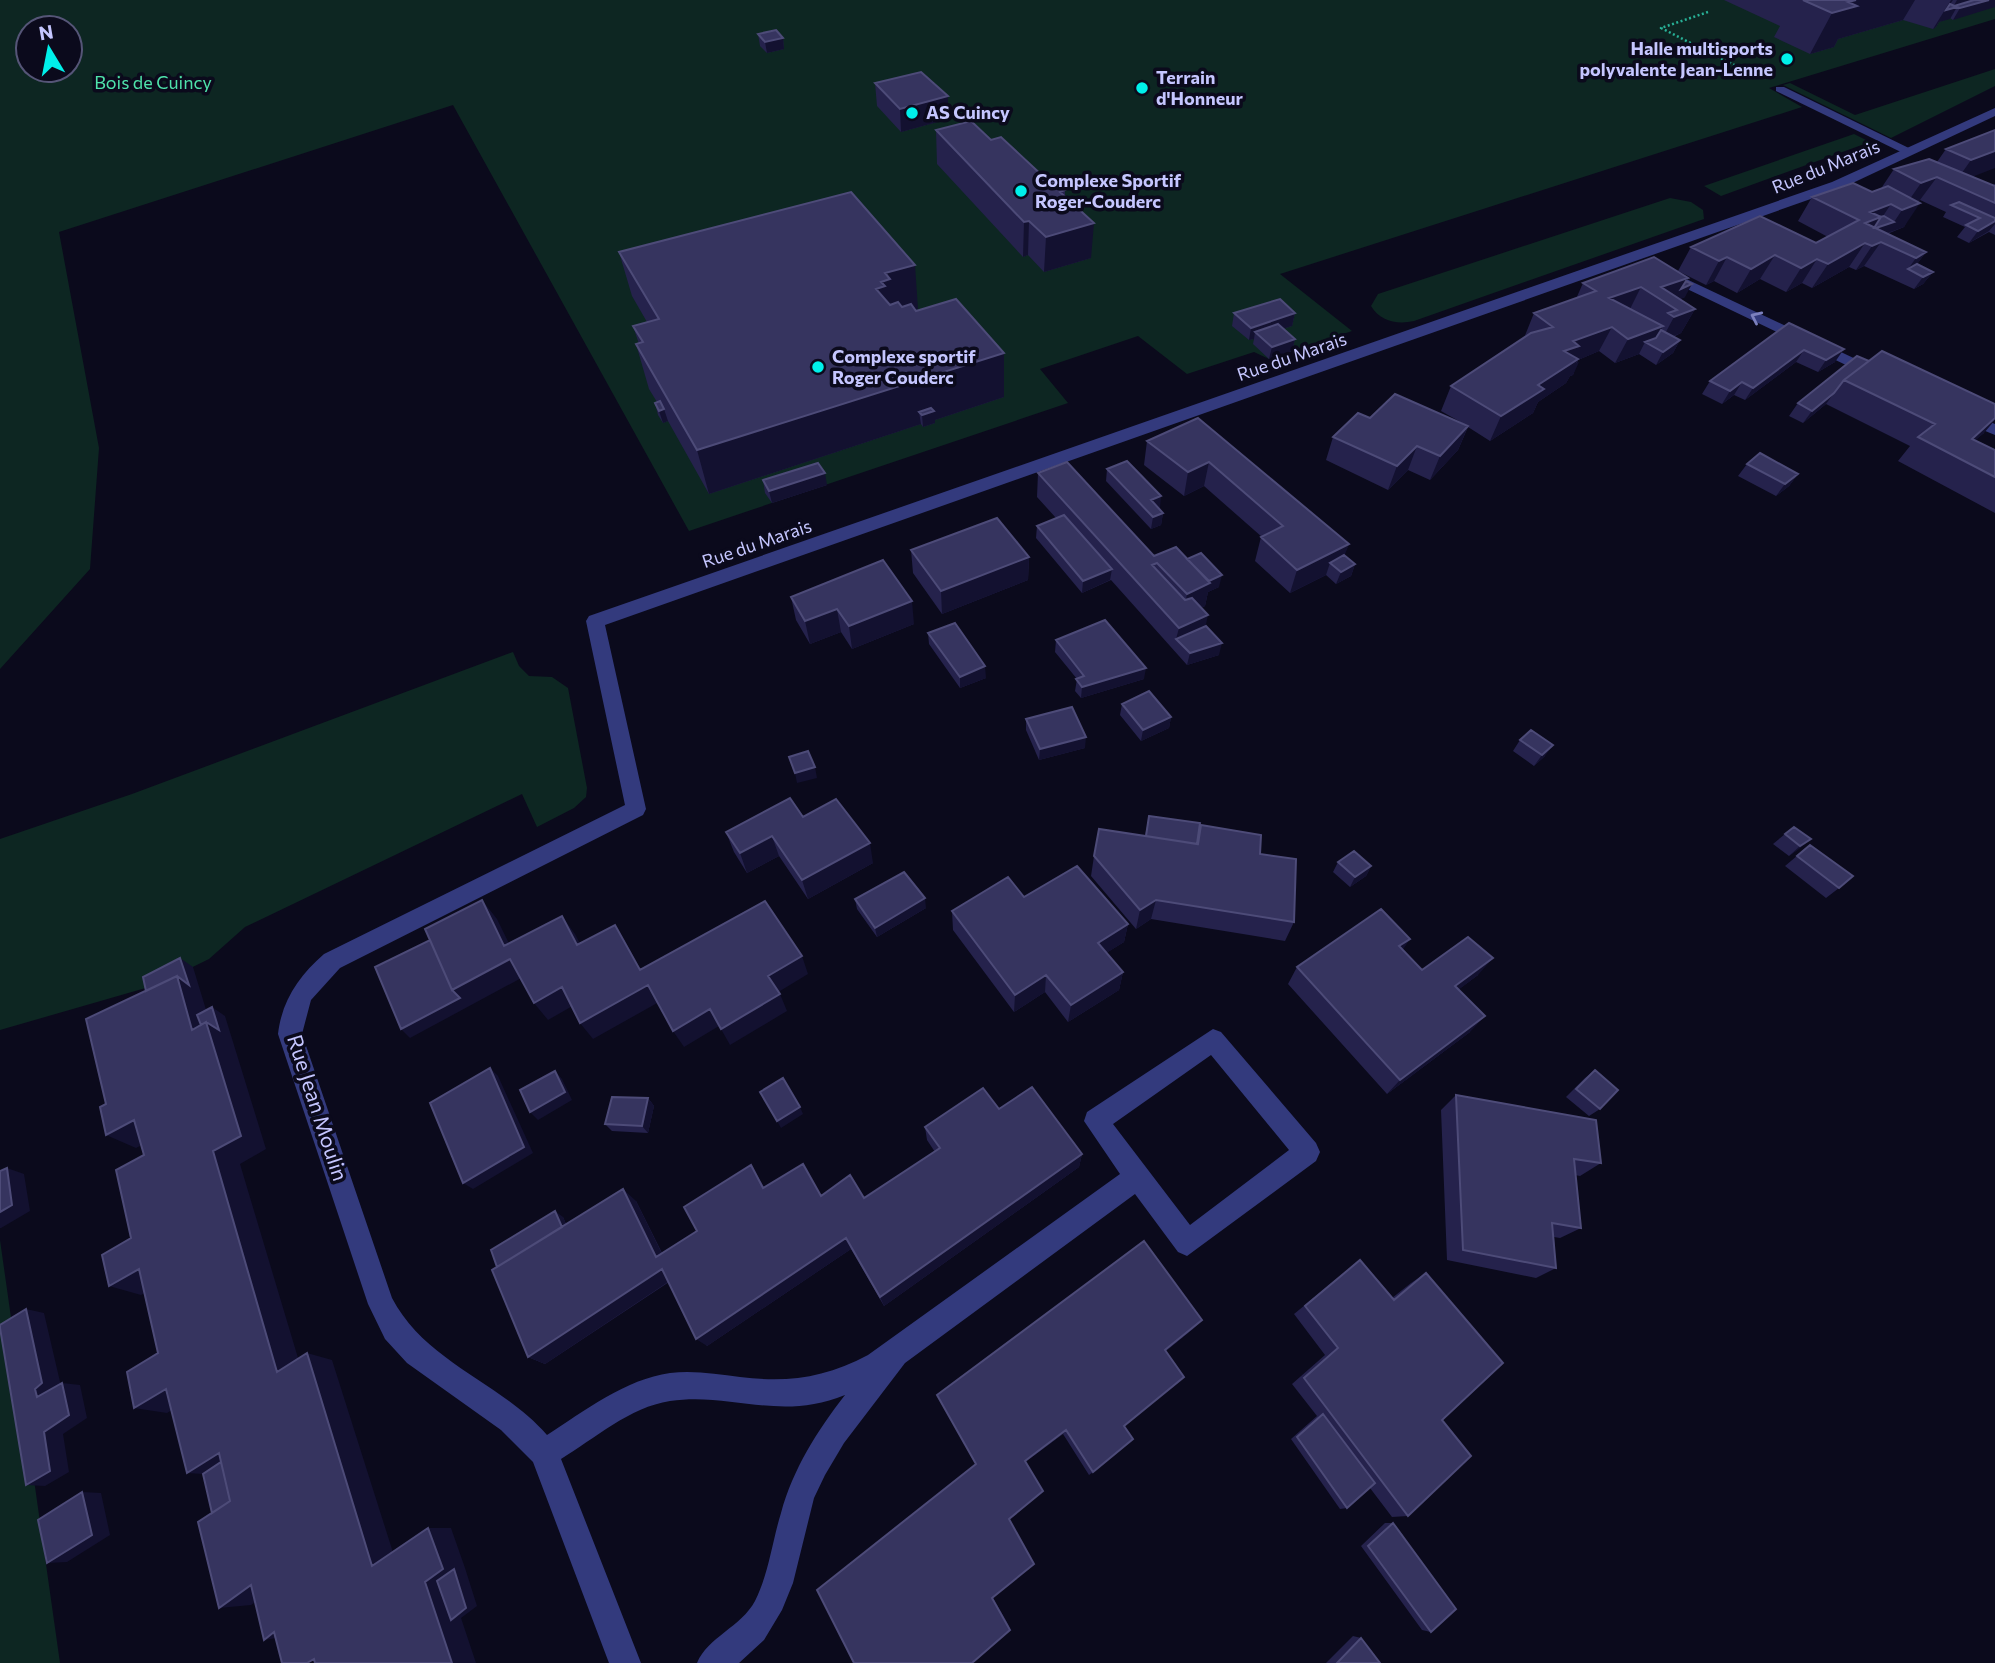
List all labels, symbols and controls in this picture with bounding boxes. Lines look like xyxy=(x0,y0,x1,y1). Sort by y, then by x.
north arrow xyxy=(14,14,84,84)
text: N xyxy=(37,19,55,44)
place label: Halle multisports polyvalente Jean-Lenne xyxy=(1579,37,1773,80)
marker: Halle multisports polyvalente Jean-Lenne xyxy=(1779,51,1795,67)
place label: Terrain d'Honneur xyxy=(1156,66,1243,109)
park label: Bois de Cuincy xyxy=(94,71,212,93)
marker: Terrain d'Honneur xyxy=(1134,80,1150,96)
place label: AS Cuincy xyxy=(926,101,1010,123)
marker: AS Cuincy xyxy=(904,105,920,121)
street label: Rue du Marais xyxy=(1768,134,1883,198)
place label: Complexe Sportif Roger-Couderc xyxy=(1035,169,1182,212)
marker: Complexe Sportif Roger-Couderc xyxy=(1013,183,1029,199)
one-way arrow xyxy=(1751,311,1763,325)
street label: Rue du Marais xyxy=(1234,327,1349,385)
place label: Complexe sportif Roger Couderc xyxy=(832,345,976,388)
marker: Complexe sportif Roger Couderc xyxy=(810,359,826,375)
street label: Rue du Marais xyxy=(699,514,814,572)
street label: Rue Jean Moulin xyxy=(283,1031,354,1184)

